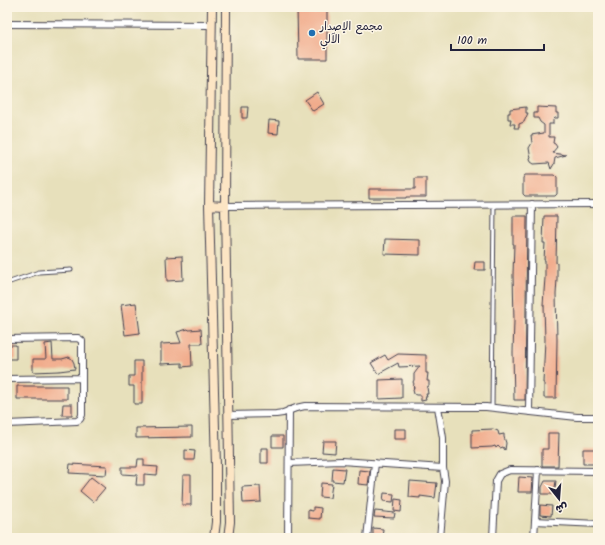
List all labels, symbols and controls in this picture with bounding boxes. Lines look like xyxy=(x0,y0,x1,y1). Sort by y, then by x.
place label: مجمع الإصدار الآلي xyxy=(319,18,383,50)
scale bar xyxy=(451,26,544,52)
marker: مجمع الإصدار الآلي xyxy=(307,28,317,38)
text: 100 m xyxy=(457,31,488,50)
north arrow xyxy=(539,479,579,519)
text: ش xyxy=(553,497,570,518)

